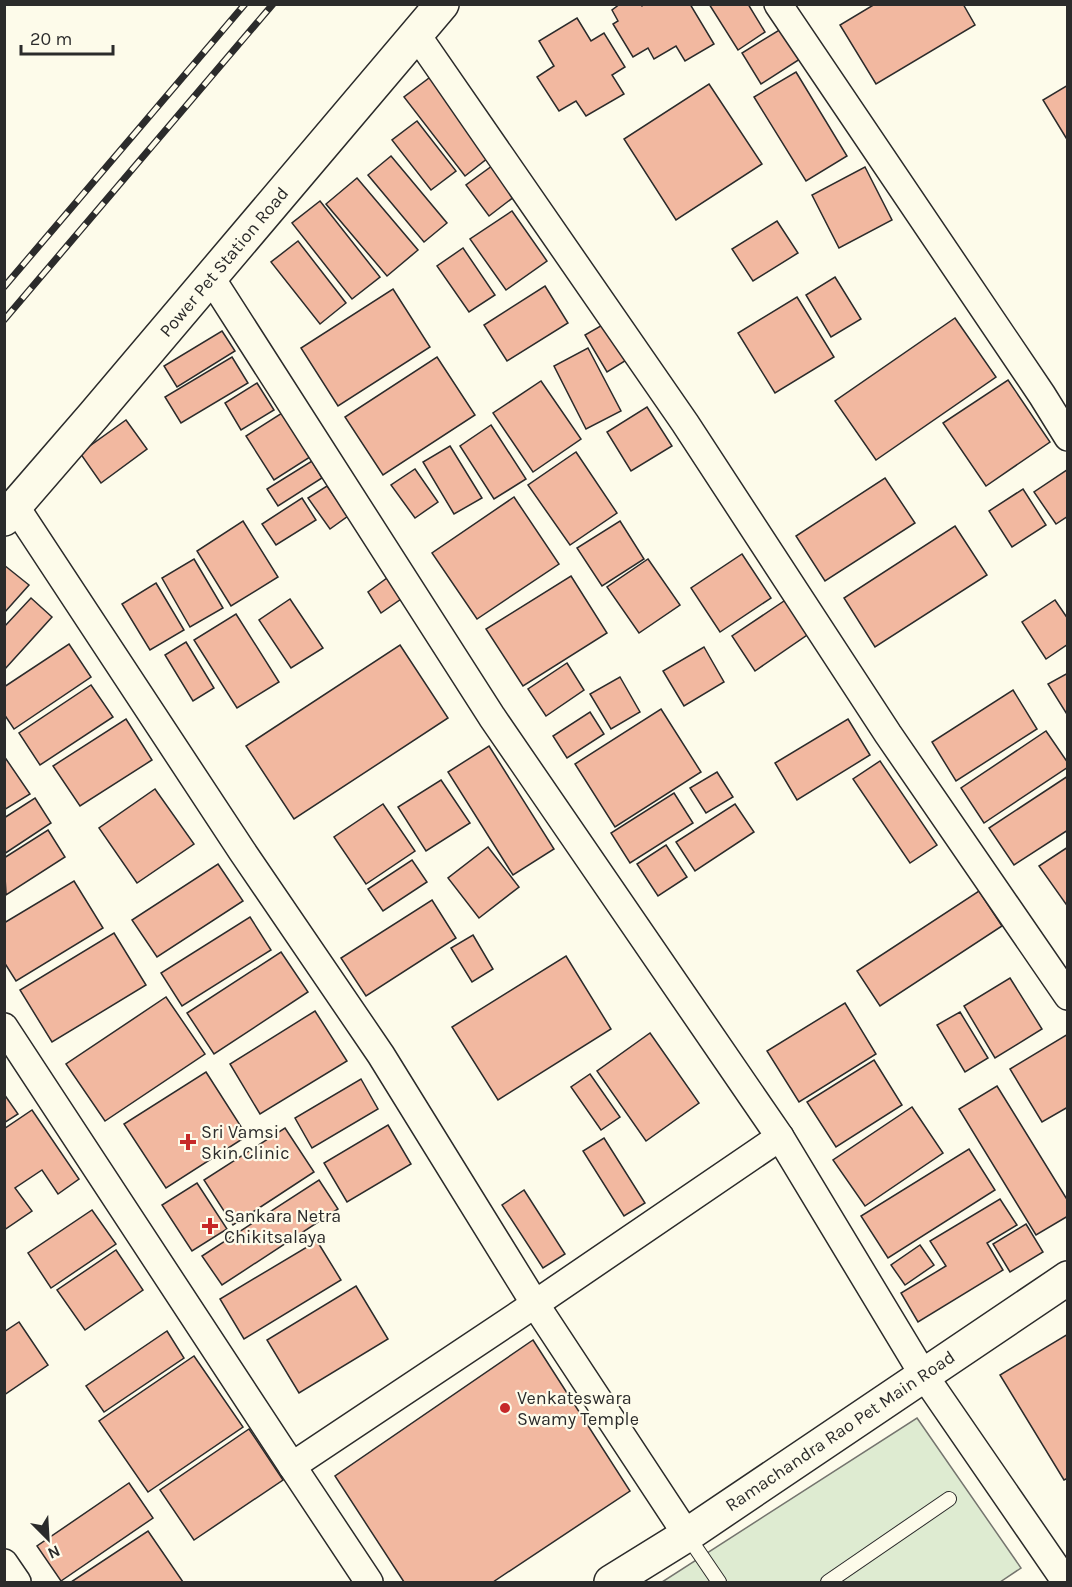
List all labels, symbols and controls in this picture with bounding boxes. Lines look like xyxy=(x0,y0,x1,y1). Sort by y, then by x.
scale bar xyxy=(21,18,112,56)
text: 20 m xyxy=(30,28,72,50)
street label: Power Pet Station Road xyxy=(155,182,293,342)
place label: Sri Vamsi Skin Clinic xyxy=(201,1121,289,1164)
marker: Sri Vamsi Skin Clinic xyxy=(179,1133,197,1151)
place label: Sankara Netra Chikitsalaya xyxy=(224,1205,341,1248)
marker: Sankara Netra Chikitsalaya xyxy=(201,1217,219,1235)
street label: Ramachandra Rao Pet Main Road xyxy=(721,1346,959,1516)
place label: Venkateswara Swamy Temple xyxy=(517,1387,639,1430)
marker: Venkateswara Swamy Temple xyxy=(498,1401,512,1415)
north arrow xyxy=(18,1509,78,1569)
text: N xyxy=(45,1541,63,1563)

